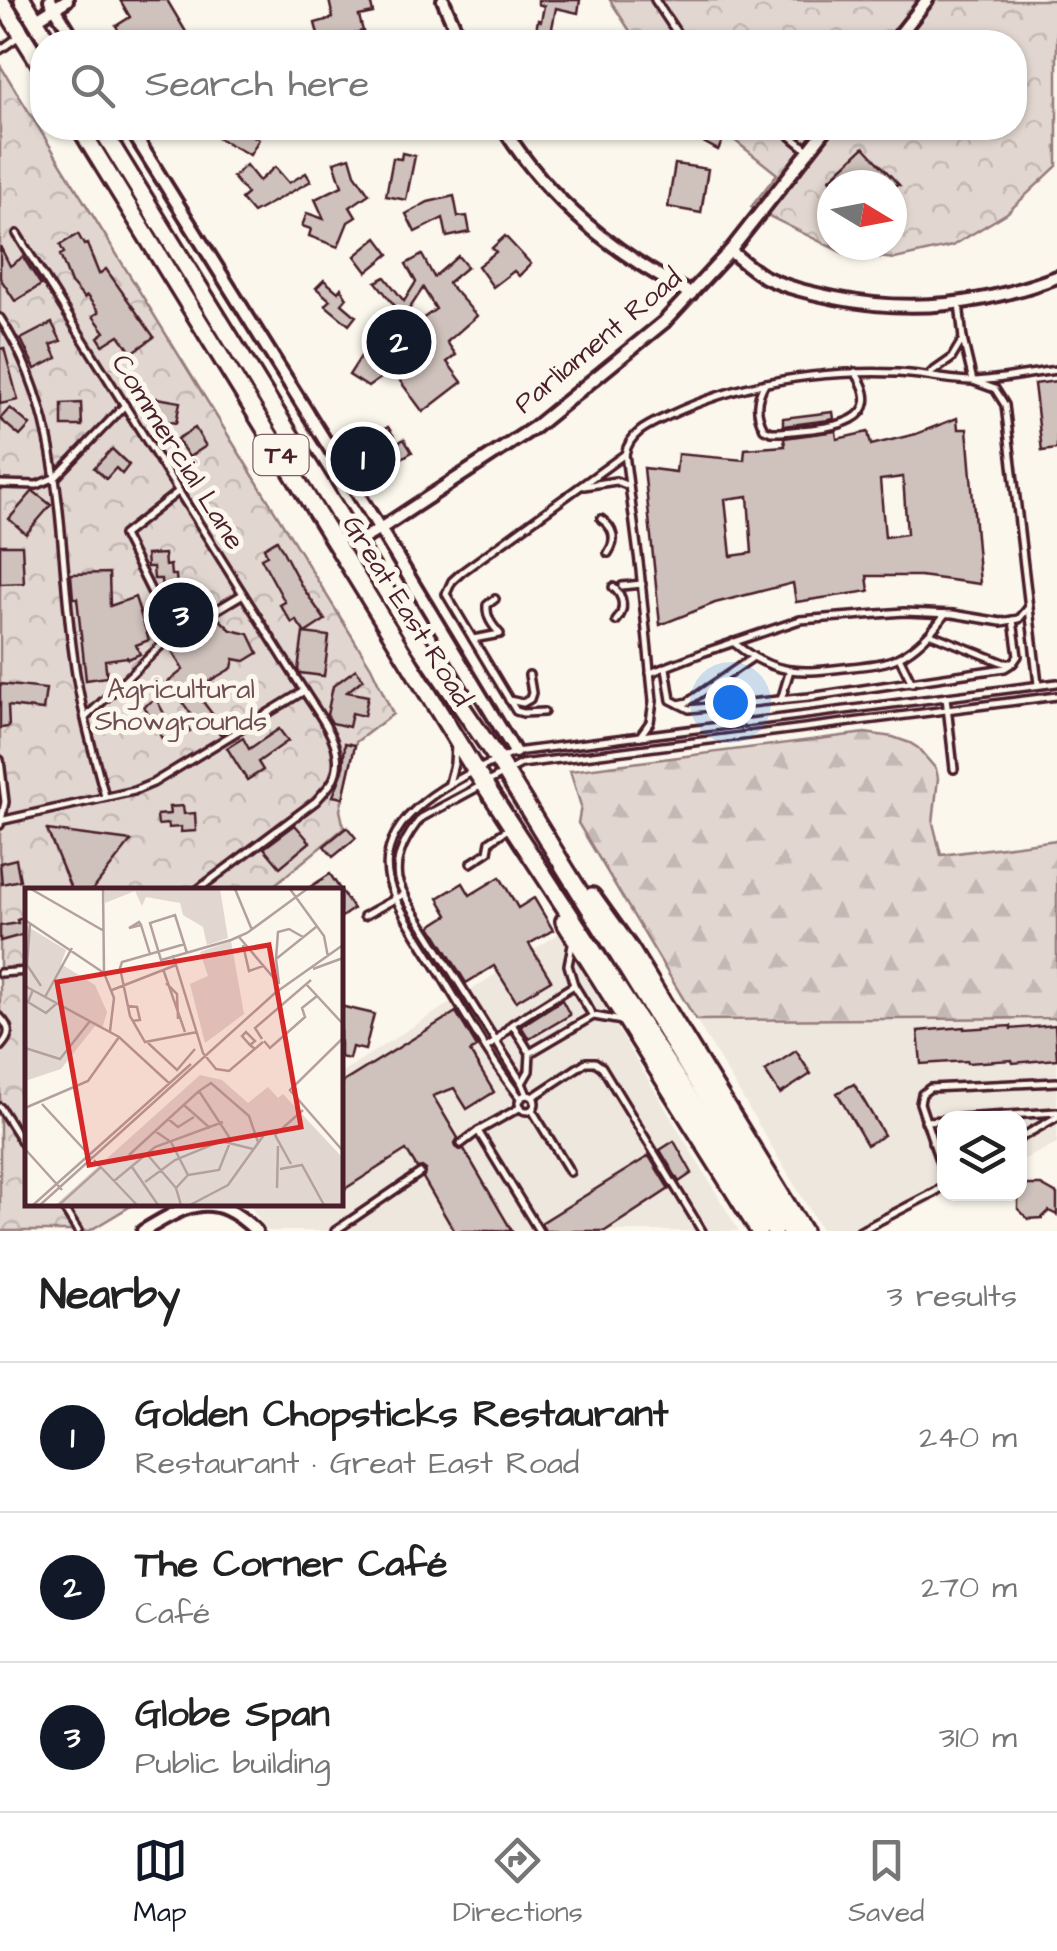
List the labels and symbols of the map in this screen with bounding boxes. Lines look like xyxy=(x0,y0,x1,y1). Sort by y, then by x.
north arrow xyxy=(817,170,907,260)
street label: Parliament Road xyxy=(506,259,690,423)
pin: 2 xyxy=(366,304,432,380)
street label: Commercial Lane xyxy=(102,347,254,557)
pin: 1 xyxy=(330,422,396,496)
road number: T4 xyxy=(254,435,308,475)
street label: Great East Road xyxy=(333,508,481,714)
pin: 3 xyxy=(148,578,214,652)
park label: Agricultural Showgrounds xyxy=(95,670,267,742)
your location xyxy=(705,677,756,728)
inset map xyxy=(25,888,342,1206)

